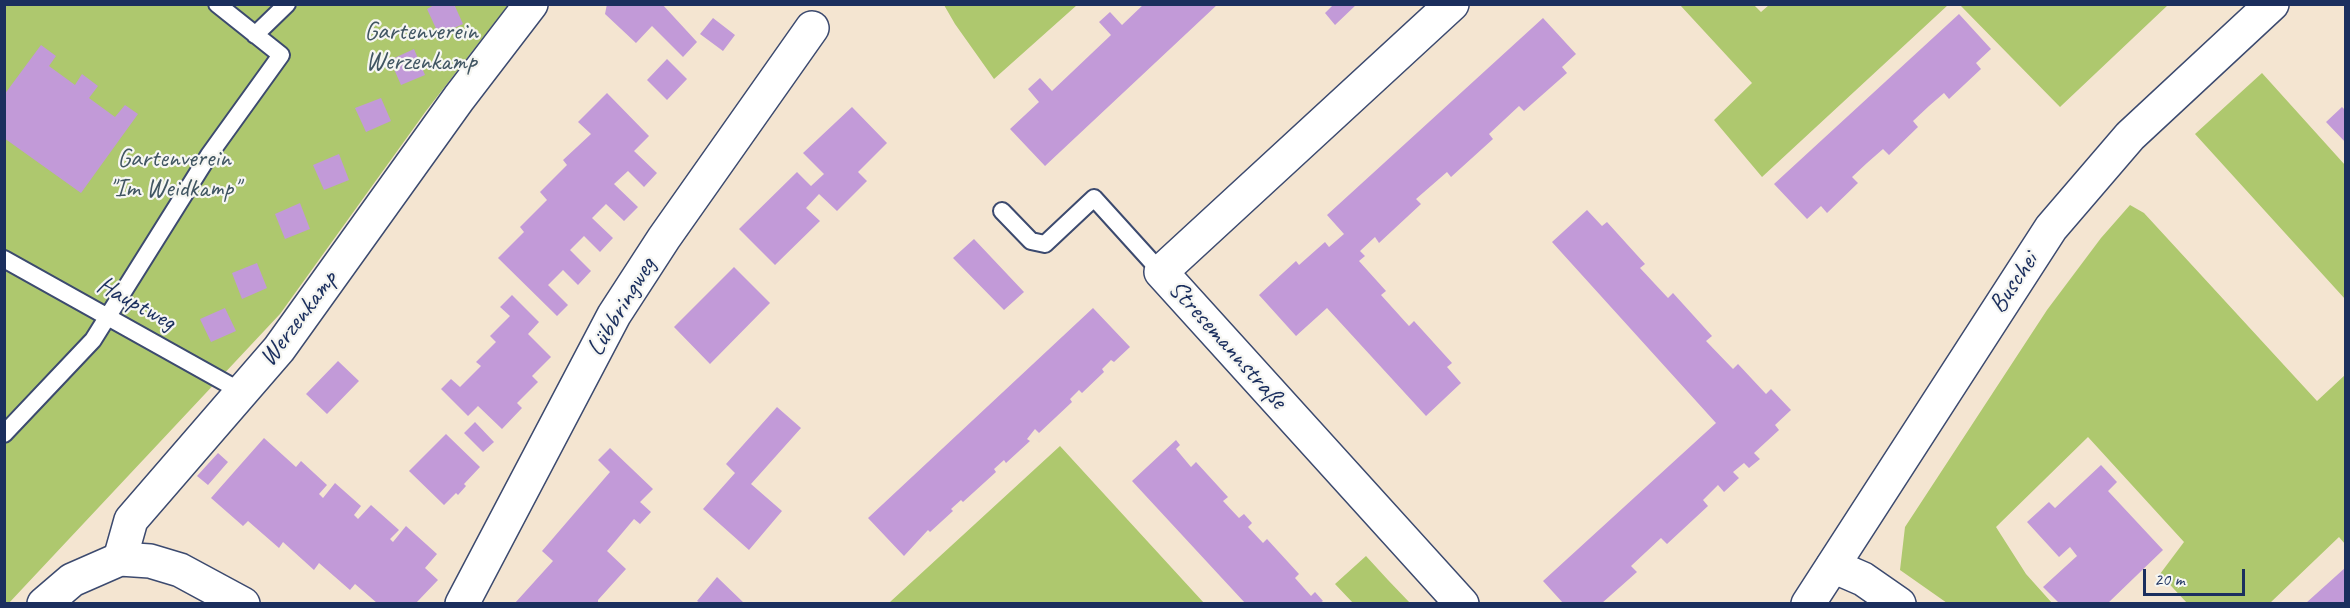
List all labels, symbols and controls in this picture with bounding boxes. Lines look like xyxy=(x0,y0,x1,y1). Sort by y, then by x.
park label: Gartenverein Werzenkamp xyxy=(364,16,478,77)
park label: Gartenverein "Im Weidkamp" xyxy=(109,143,239,204)
street label: Buschei xyxy=(1983,247,2045,319)
street label: Lübbringweg xyxy=(580,252,664,362)
street label: Werzenkamp xyxy=(253,265,345,373)
street label: Hauptweg xyxy=(91,270,181,338)
street label: Stresemannstraße xyxy=(1161,274,1293,416)
scale bar xyxy=(2146,557,2248,595)
text: 20 m xyxy=(2154,568,2185,590)

